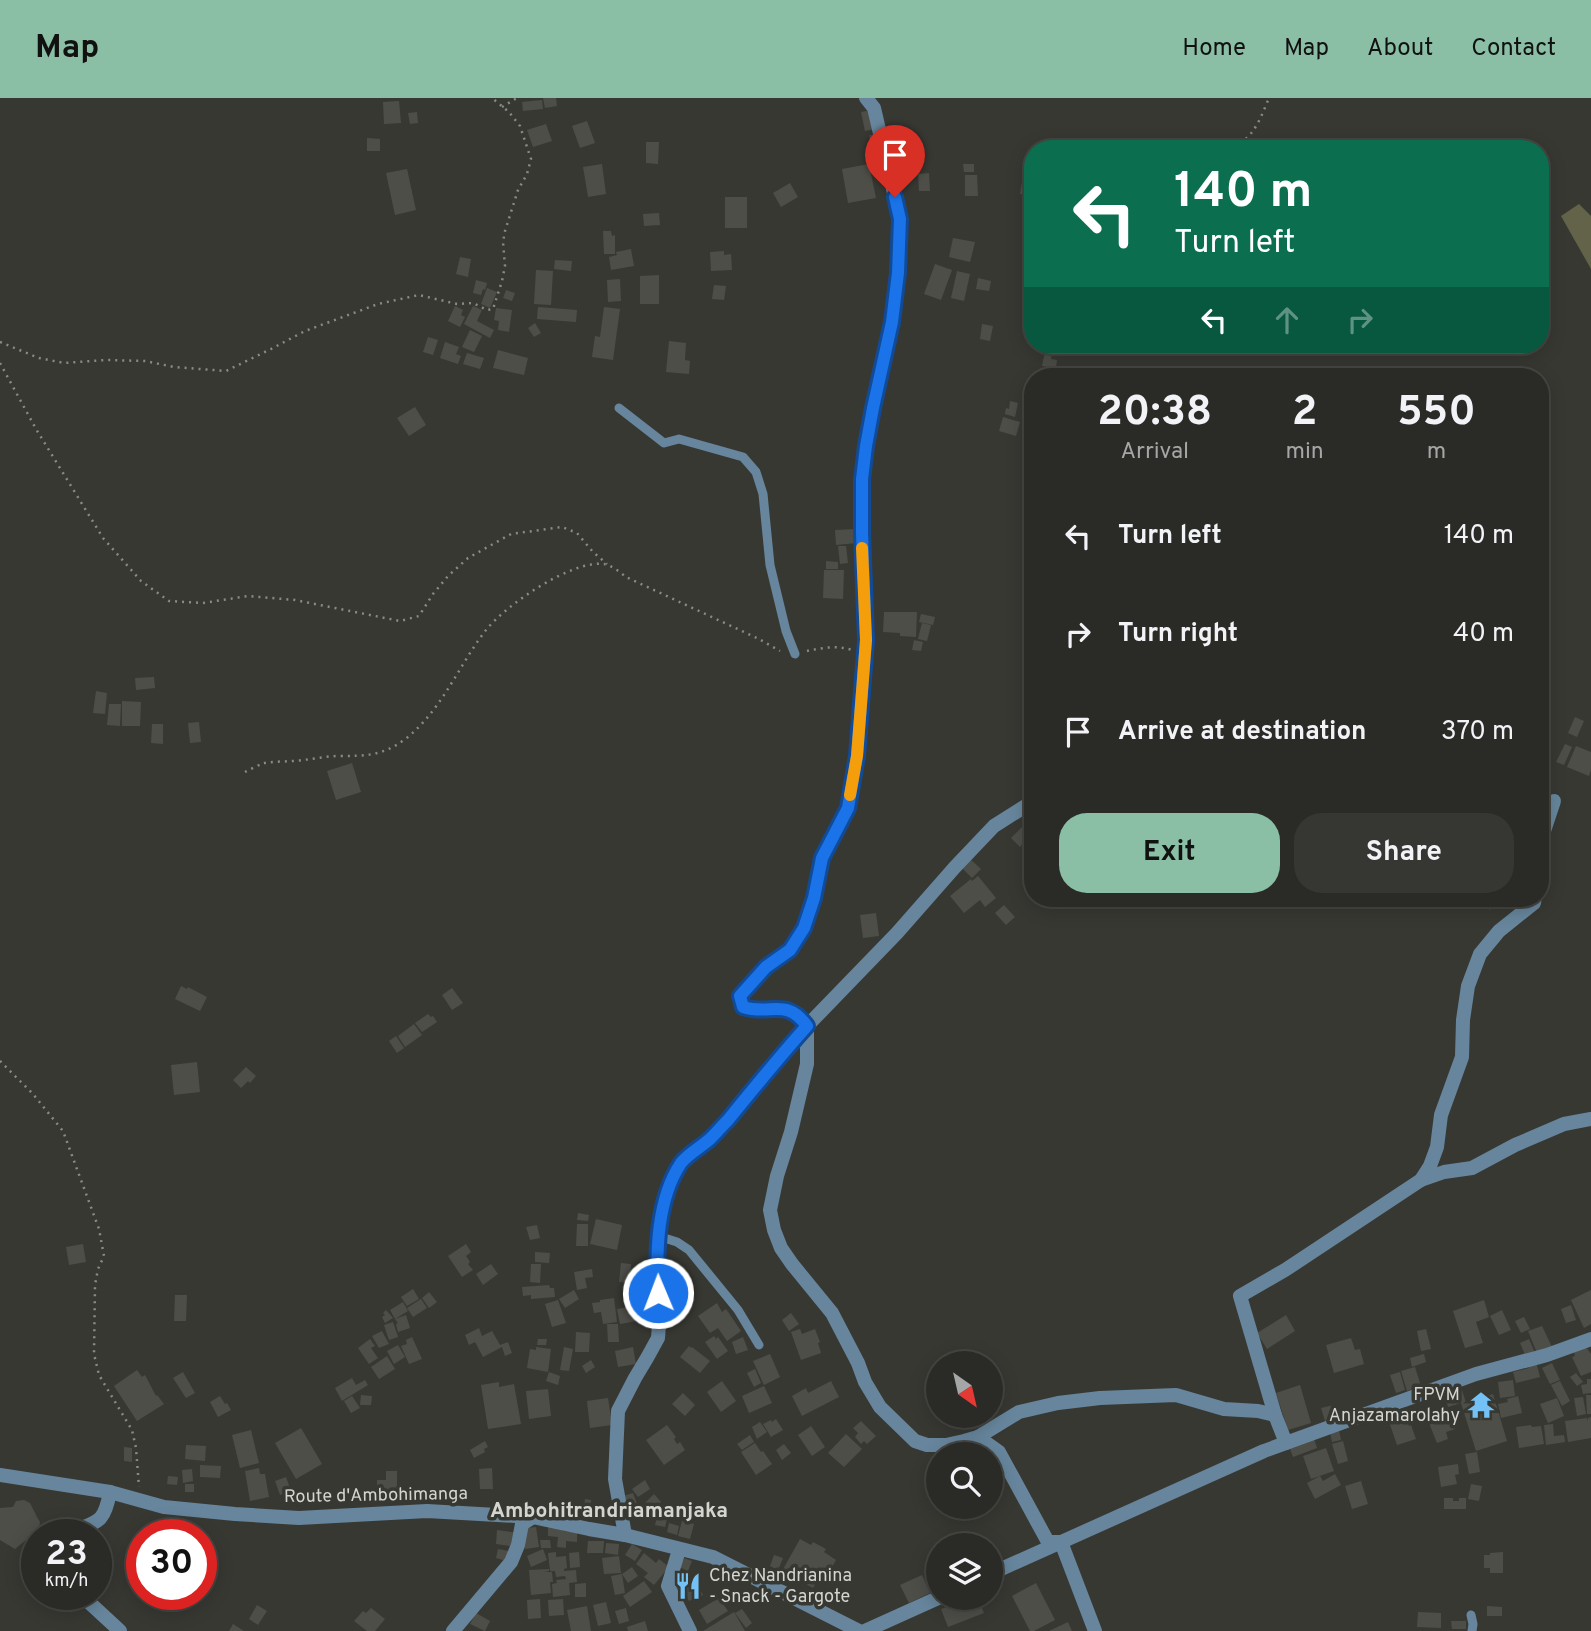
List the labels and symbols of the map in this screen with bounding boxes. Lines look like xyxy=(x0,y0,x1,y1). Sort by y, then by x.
pin xyxy=(865,125,925,197)
position arrow xyxy=(621,1256,695,1330)
north arrow xyxy=(926,1351,1003,1428)
place label: FPVM Anjazamarolahy xyxy=(1329,1384,1460,1428)
temple icon: FPVM Anjazamarolahy xyxy=(1466,1390,1496,1420)
street label: Route d'Ambohimanga xyxy=(284,1483,468,1509)
district label: Ambohitrandriamanjaka xyxy=(490,1498,728,1525)
speed limit sign: 30 xyxy=(126,1519,217,1610)
place label: Chez Nandrianina - Snack - Gargote xyxy=(709,1565,852,1609)
restaurant icon: Chez Nandrianina - Snack - Gargote xyxy=(673,1571,703,1601)

